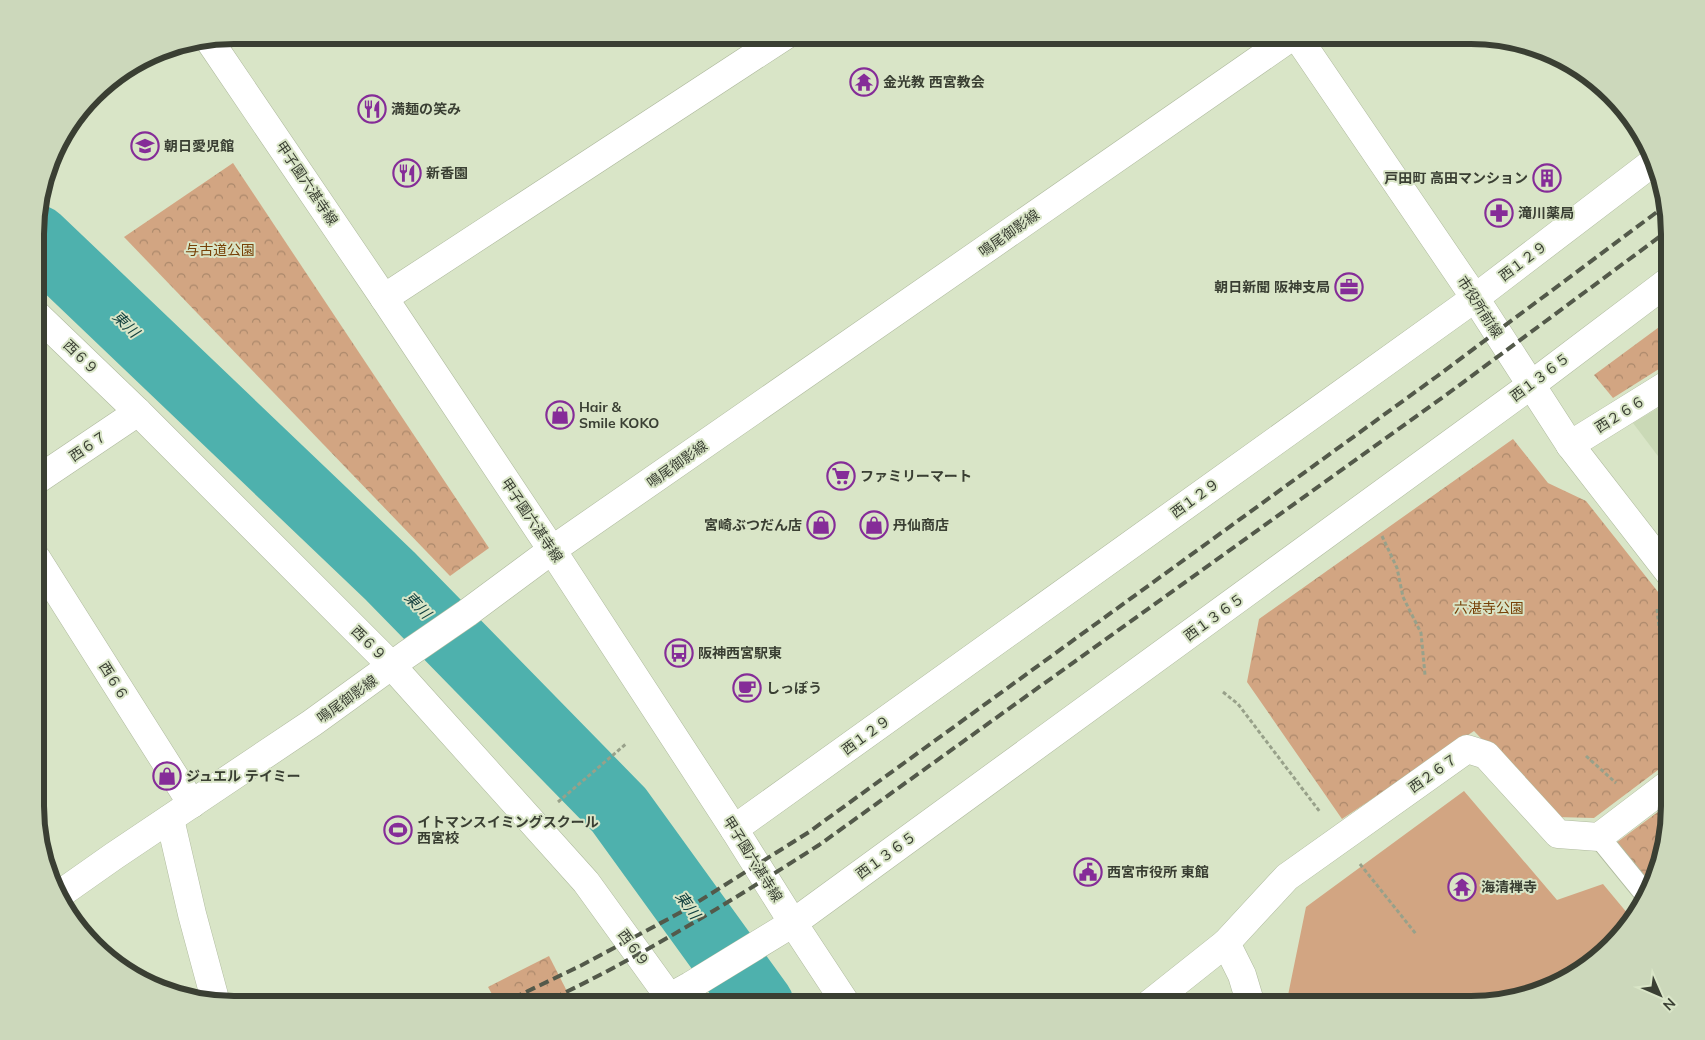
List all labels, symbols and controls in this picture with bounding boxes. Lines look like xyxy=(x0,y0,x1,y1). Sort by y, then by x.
temple icon: 金光教 西宮教会 xyxy=(849,67,879,97)
place label: 金光教 西宮教会 xyxy=(883,73,985,91)
restaurant icon: 満麺の笑み xyxy=(357,94,387,124)
place label: 満麺の笑み xyxy=(391,100,461,118)
school or university icon: 朝日愛児館 xyxy=(130,131,160,161)
place label: 朝日愛児館 xyxy=(164,137,234,155)
street label: 甲子園六湛寺線 xyxy=(272,137,342,229)
restaurant icon: 新香園 xyxy=(392,158,422,188)
building icon: 戸田町 高田マンション xyxy=(1532,163,1562,193)
place label: 新香園 xyxy=(426,164,468,182)
place label: 戸田町 高田マンション xyxy=(1384,169,1528,187)
pharmacy icon: 滝川薬局 xyxy=(1484,198,1514,228)
place label: 滝川薬局 xyxy=(1518,204,1574,222)
street label: 鳴尾御影線 xyxy=(975,206,1043,260)
street label: 西１２９ xyxy=(1495,237,1551,285)
park label: 与古道公園 xyxy=(185,241,255,259)
office icon: 朝日新聞 阪神支局 xyxy=(1334,272,1364,302)
street label: 市役所前線 xyxy=(1453,273,1507,341)
place label: 朝日新聞 阪神支局 xyxy=(1214,278,1330,296)
water label: 東川 xyxy=(109,307,145,343)
street label: 西６９ xyxy=(60,336,102,378)
street label: 西１３６５ xyxy=(1507,349,1573,405)
street label: 西２６６ xyxy=(1591,392,1649,436)
place label: Hair & Smile KOKO xyxy=(579,398,659,432)
shop icon: Hair & Smile KOKO xyxy=(545,400,575,430)
street label: 西６７ xyxy=(66,427,110,465)
street label: 鳴尾御影線 xyxy=(643,437,711,491)
supermarket icon: ファミリーマート xyxy=(826,461,856,491)
place label: ファミリーマート xyxy=(860,467,972,485)
street label: 甲子園六湛寺線 xyxy=(497,474,567,566)
street label: 西１２９ xyxy=(1167,474,1223,522)
shop icon: 宮崎ぶつだん店 xyxy=(806,510,836,540)
shop icon: 丹仙商店 xyxy=(859,510,889,540)
place label: 宮崎ぶつだん店 xyxy=(704,516,802,534)
place label: 丹仙商店 xyxy=(893,516,949,534)
water label: 東川 xyxy=(401,588,437,624)
street label: 西１３６５ xyxy=(1180,589,1248,645)
park label: 六湛寺公園 xyxy=(1454,599,1524,617)
street label: 西６９ xyxy=(348,622,390,664)
bus stop icon: 阪神西宮駅東 xyxy=(664,638,694,668)
place label: 阪神西宮駅東 xyxy=(698,644,782,662)
street label: 西６６ xyxy=(95,658,133,704)
street label: 鳴尾御影線 xyxy=(313,671,381,727)
cafe icon: しっぽう xyxy=(732,673,762,703)
place label: しっぽう xyxy=(766,679,822,697)
street label: 西１２９ xyxy=(838,711,894,759)
street label: 西２６７ xyxy=(1405,750,1461,796)
shop icon: ジュエル テイミー xyxy=(152,761,182,791)
place label: ジュエル テイミー xyxy=(186,767,301,785)
place label: イトマンスイミングスクール 西宮校 xyxy=(417,813,599,847)
street label: 甲子園六湛寺線 xyxy=(719,813,787,905)
sports icon: イトマンスイミングスクール 西宮校 xyxy=(383,815,413,845)
street label: 西１３６５ xyxy=(852,827,920,883)
public building icon: 西宮市役所 東館 xyxy=(1073,857,1103,887)
place label: 西宮市役所 東館 xyxy=(1107,863,1209,881)
temple icon: 海清禅寺 xyxy=(1447,872,1477,902)
place label: 海清禅寺 xyxy=(1481,878,1537,896)
water label: 東川 xyxy=(671,887,706,924)
street label: 西６９ xyxy=(614,926,654,970)
north arrow xyxy=(1635,970,1685,1020)
text: N xyxy=(1659,994,1679,1014)

